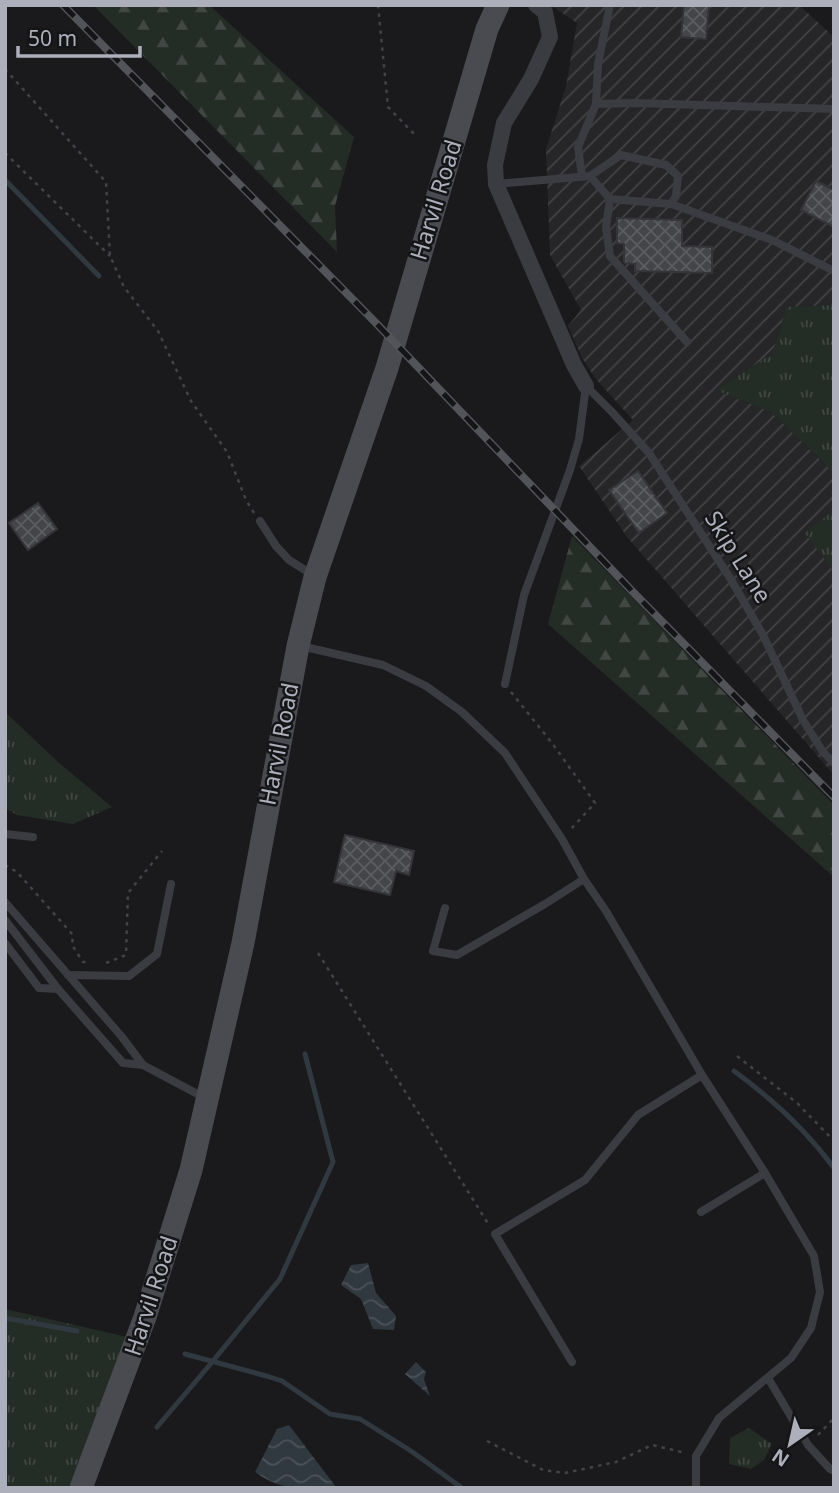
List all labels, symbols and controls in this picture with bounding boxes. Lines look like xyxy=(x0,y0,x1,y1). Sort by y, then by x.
scale bar xyxy=(18,14,140,58)
text: 50 m xyxy=(28,24,77,52)
street label: Harvil Road xyxy=(402,136,469,264)
street label: Skip Lane xyxy=(698,504,780,609)
street label: Harvil Road xyxy=(250,680,306,808)
street label: Harvil Road xyxy=(116,1232,184,1360)
north arrow xyxy=(755,1409,825,1479)
text: N xyxy=(767,1443,794,1473)

